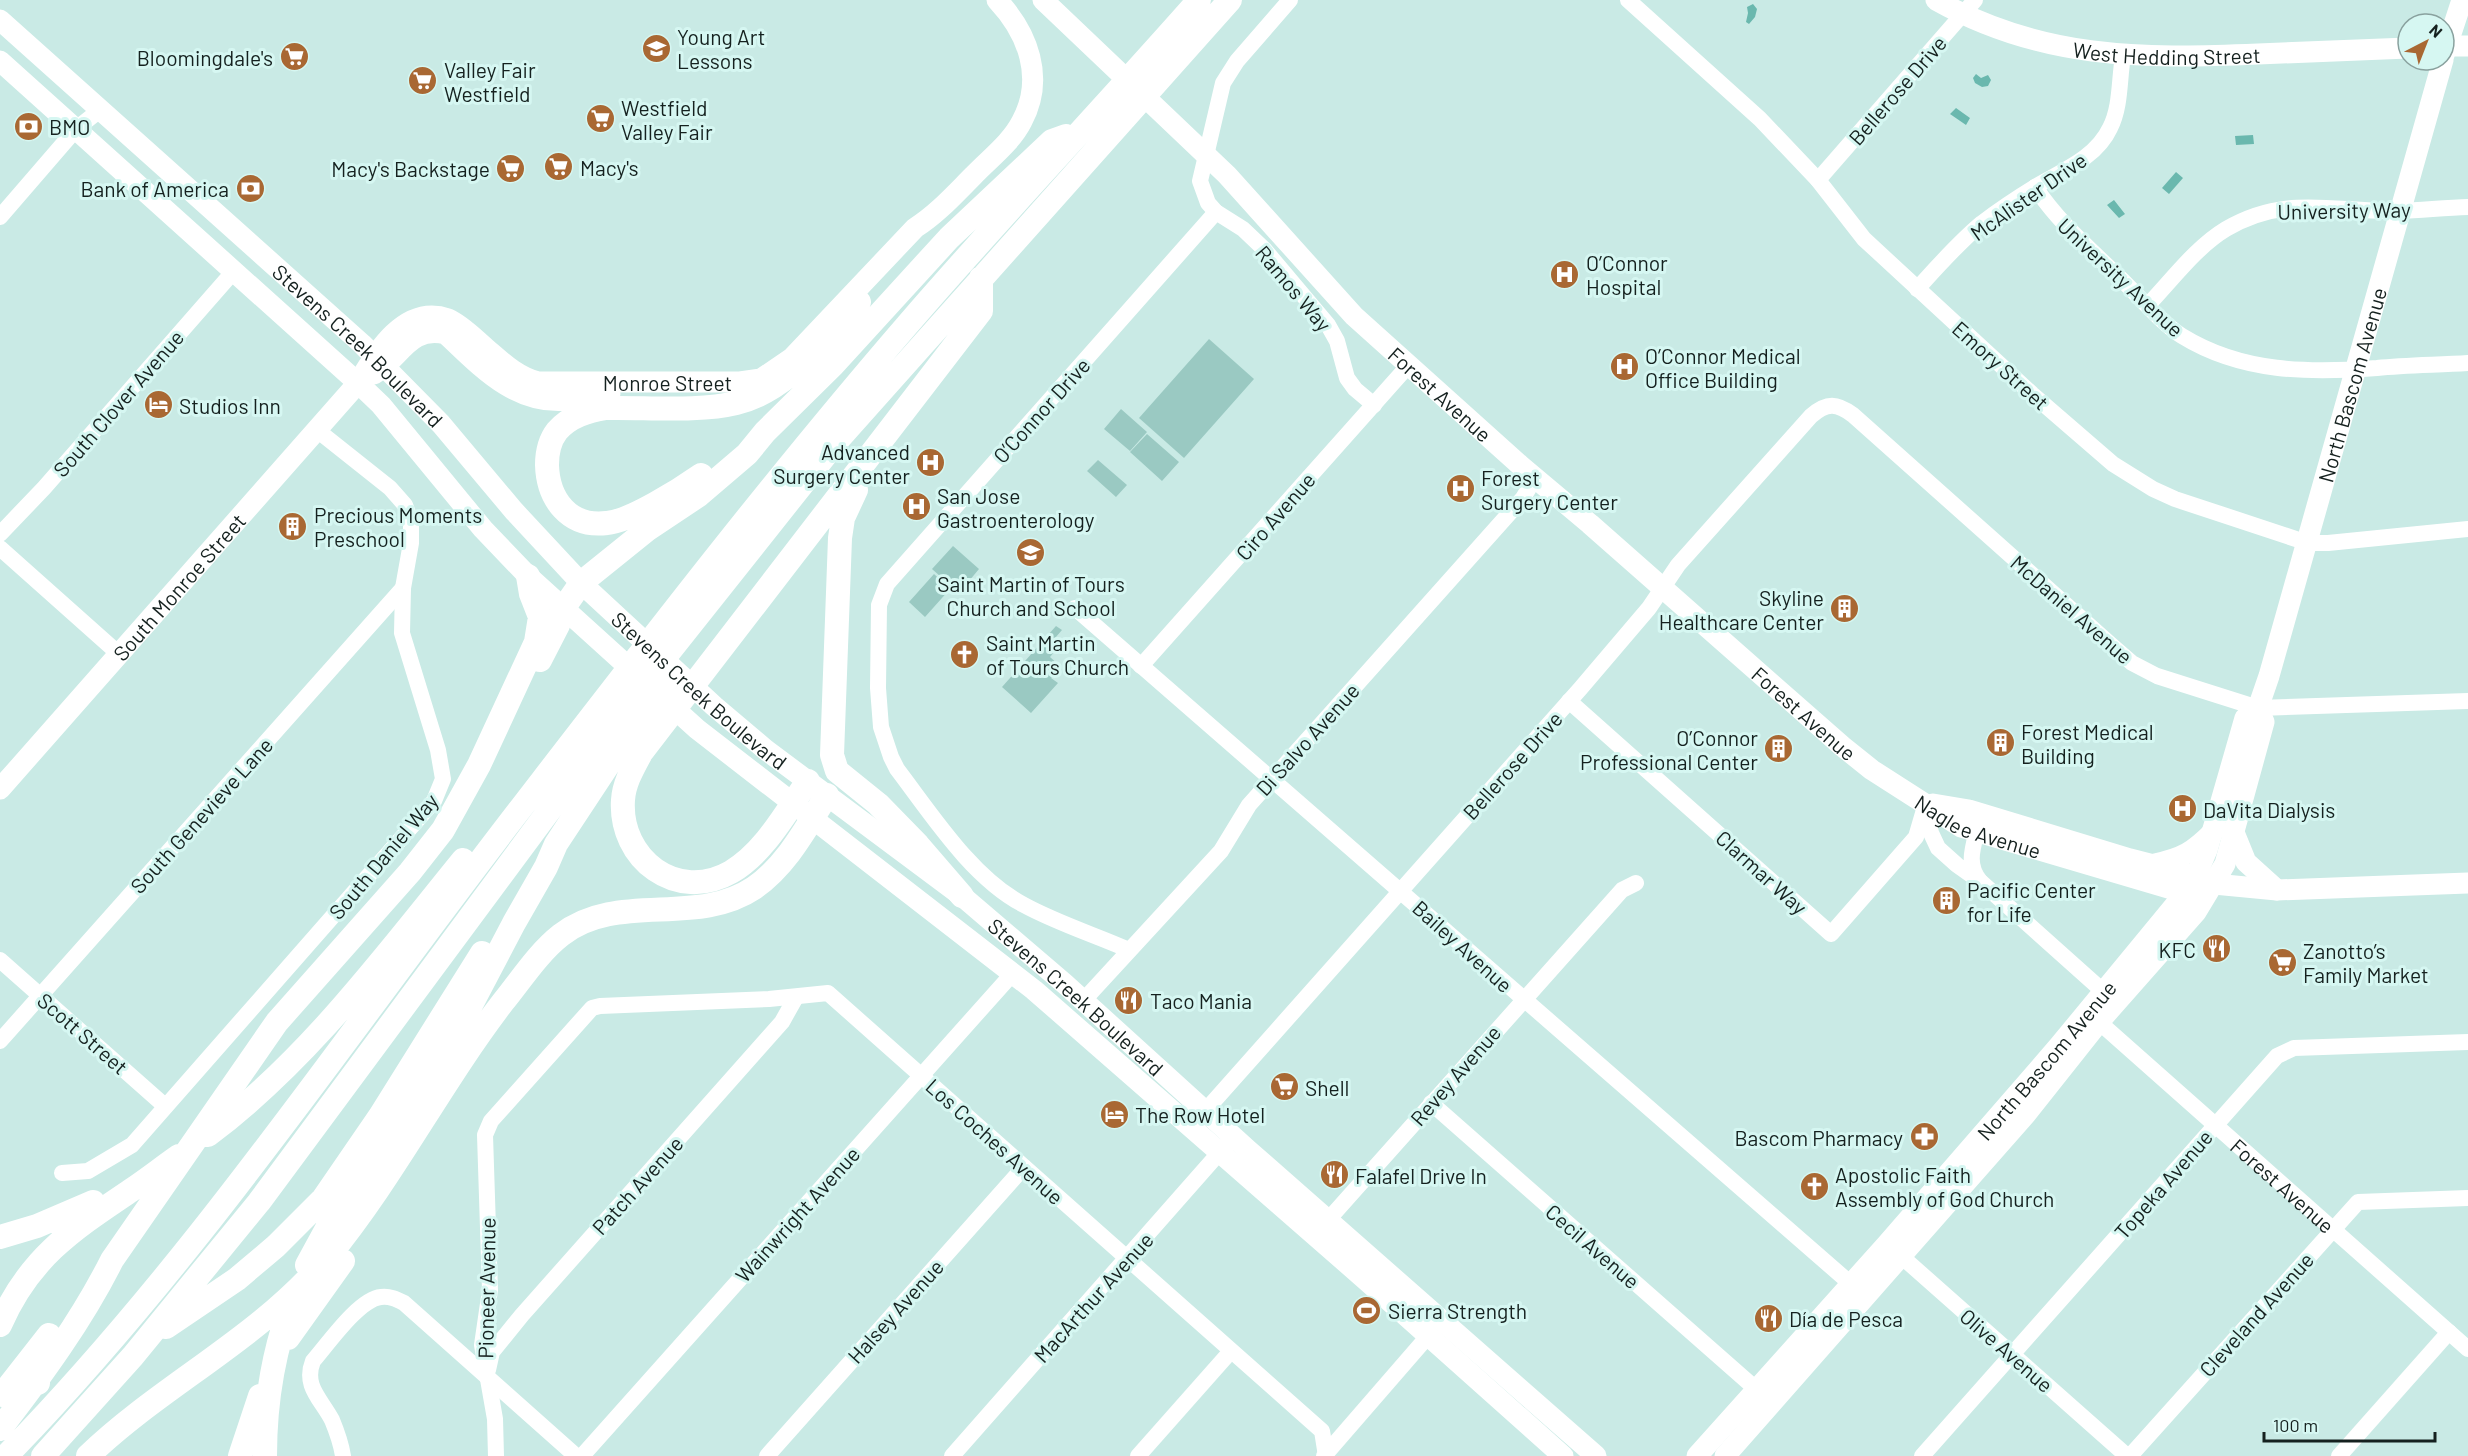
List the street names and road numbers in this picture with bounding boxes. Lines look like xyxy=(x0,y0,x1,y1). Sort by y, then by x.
street label: Bellerose Drive xyxy=(1843,30,1951,150)
street label: West Hedding Street xyxy=(2071,36,2261,69)
street label: McAlister Drive xyxy=(1965,147,2091,245)
street label: University Way xyxy=(2277,196,2411,224)
street label: University Avenue xyxy=(2053,212,2189,342)
street label: Ramos Way xyxy=(1251,240,1337,336)
street label: Stevens Creek Boulevard xyxy=(268,258,449,432)
street label: North Bascom Avenue xyxy=(2312,284,2391,485)
street label: Emory Street xyxy=(1948,315,2054,415)
street label: South Clover Avenue xyxy=(48,325,188,481)
street label: Forest Avenue xyxy=(1384,341,1497,446)
street label: O’Connor Drive xyxy=(987,352,1095,468)
street label: Monroe Street xyxy=(603,370,732,395)
street label: Ciro Avenue xyxy=(1230,467,1320,565)
street label: South Monroe Street xyxy=(107,508,250,665)
street label: McDaniel Avenue xyxy=(2006,549,2138,669)
street label: Stevens Creek Boulevard xyxy=(607,606,792,774)
street label: Forest Avenue xyxy=(1747,661,1861,765)
street label: Di Salvo Avenue xyxy=(1250,678,1364,800)
street label: Bellerose Drive xyxy=(1457,706,1567,824)
street label: South Genevieve Lane xyxy=(125,732,277,898)
street label: South Daniel Way xyxy=(323,788,443,924)
street label: Naglee Avenue xyxy=(1911,789,2044,862)
street label: Clarmar Way xyxy=(1711,825,1813,920)
street label: Bailey Avenue xyxy=(1408,895,1518,997)
street label: Stevens Creek Boulevard xyxy=(984,912,1169,1080)
street label: North Bascom Avenue xyxy=(1971,975,2121,1144)
street label: Scott Street xyxy=(33,987,133,1079)
street label: Revey Avenue xyxy=(1405,1020,1505,1130)
street label: Los Coches Avenue xyxy=(921,1073,1069,1209)
street label: Topeka Avenue xyxy=(2109,1124,2217,1244)
street label: Patch Avenue xyxy=(586,1131,688,1239)
street label: Forest Avenue xyxy=(2226,1133,2340,1238)
street label: Wainwright Avenue xyxy=(730,1141,864,1287)
street label: Cecil Avenue xyxy=(1541,1199,1645,1293)
street label: Pioneer Avenue xyxy=(472,1217,500,1359)
street label: MacArthur Avenue xyxy=(1028,1227,1158,1367)
street label: Cleveland Avenue xyxy=(2194,1247,2318,1381)
street label: Halsey Avenue xyxy=(842,1254,948,1368)
street label: Olive Avenue xyxy=(1955,1303,2059,1397)

